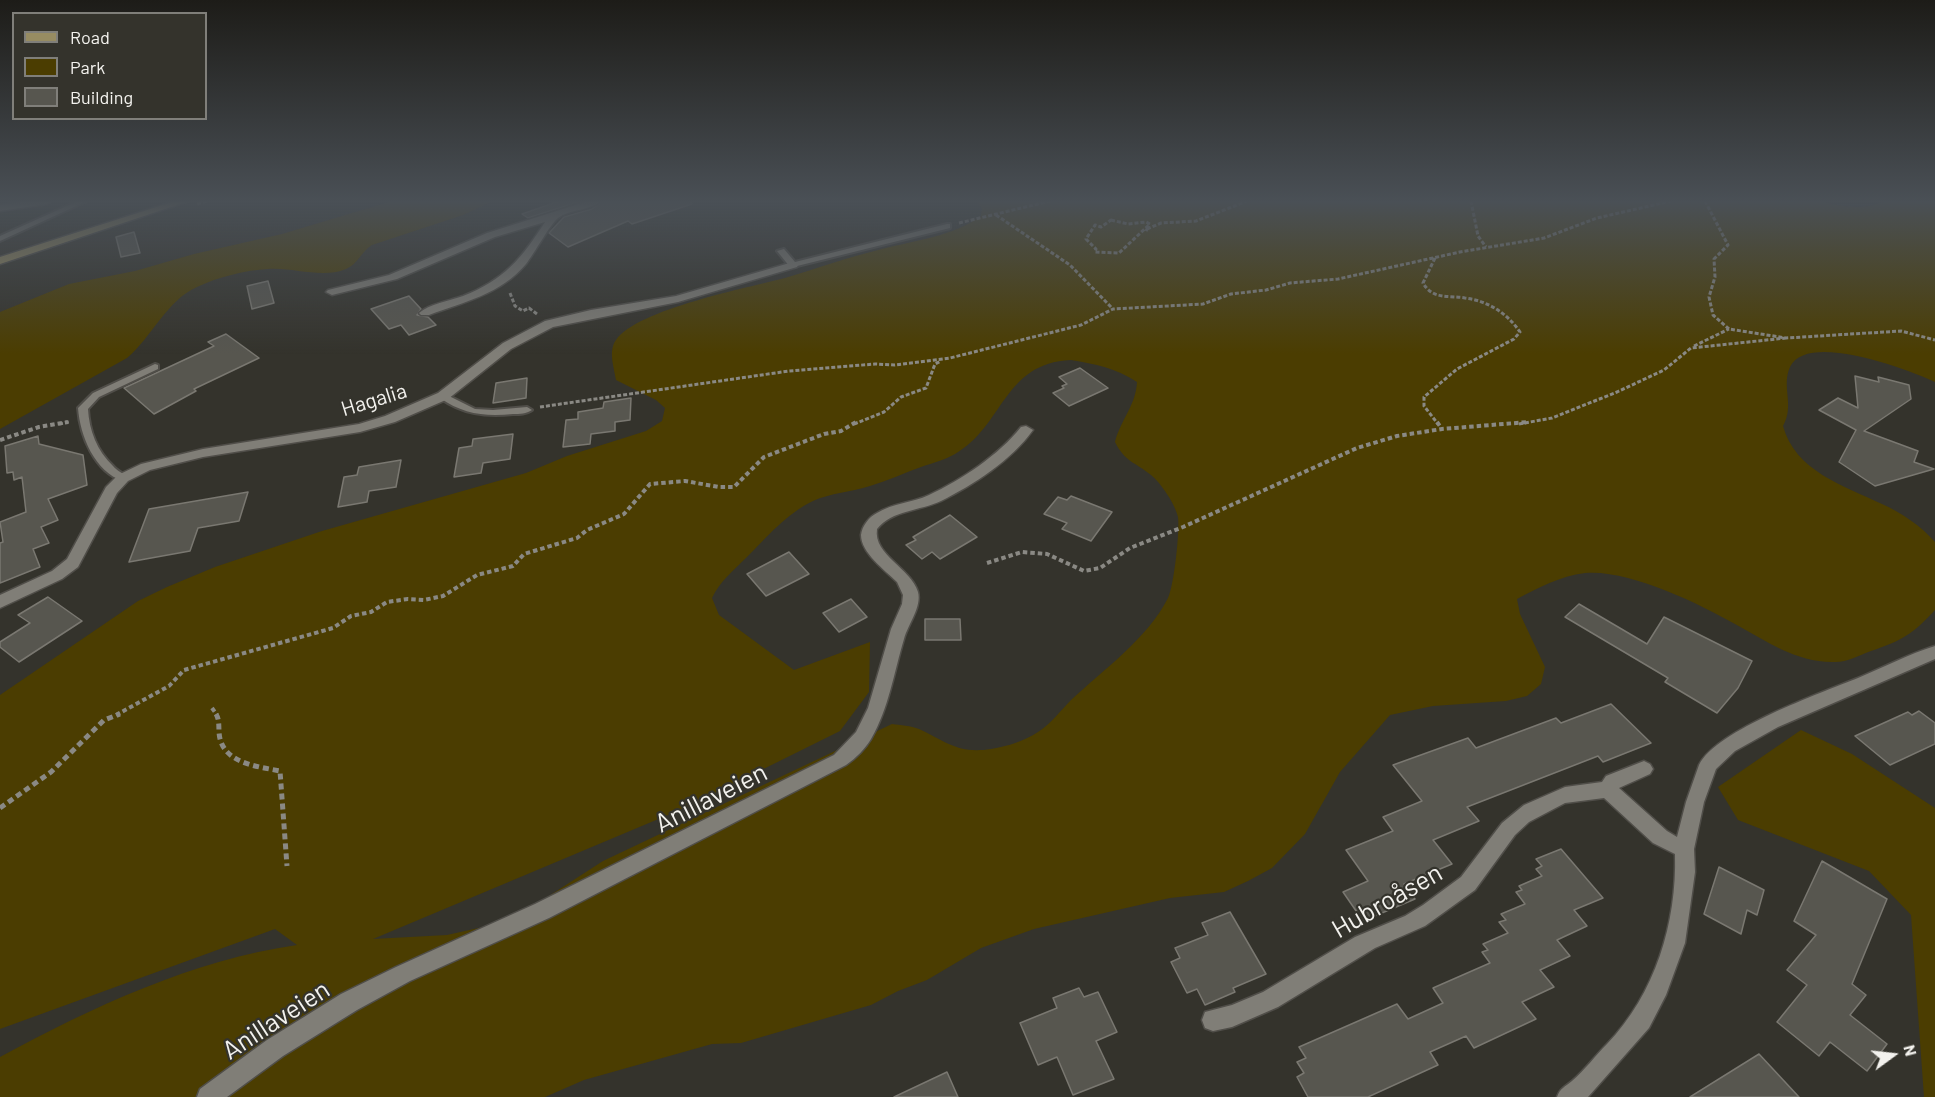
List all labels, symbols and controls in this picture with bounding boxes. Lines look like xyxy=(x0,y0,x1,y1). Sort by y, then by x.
legend xyxy=(12,12,207,120)
text: Road xyxy=(70,26,110,48)
text: Park xyxy=(70,56,105,78)
text: Building xyxy=(70,86,133,108)
street label: Hagalia xyxy=(338,378,410,422)
street label: Anillaveien xyxy=(650,756,772,840)
street label: Hubroåsen xyxy=(1326,857,1448,945)
street label: Anillaveien xyxy=(216,974,336,1066)
north arrow xyxy=(1863,1025,1923,1085)
text: N xyxy=(1900,1043,1921,1058)

